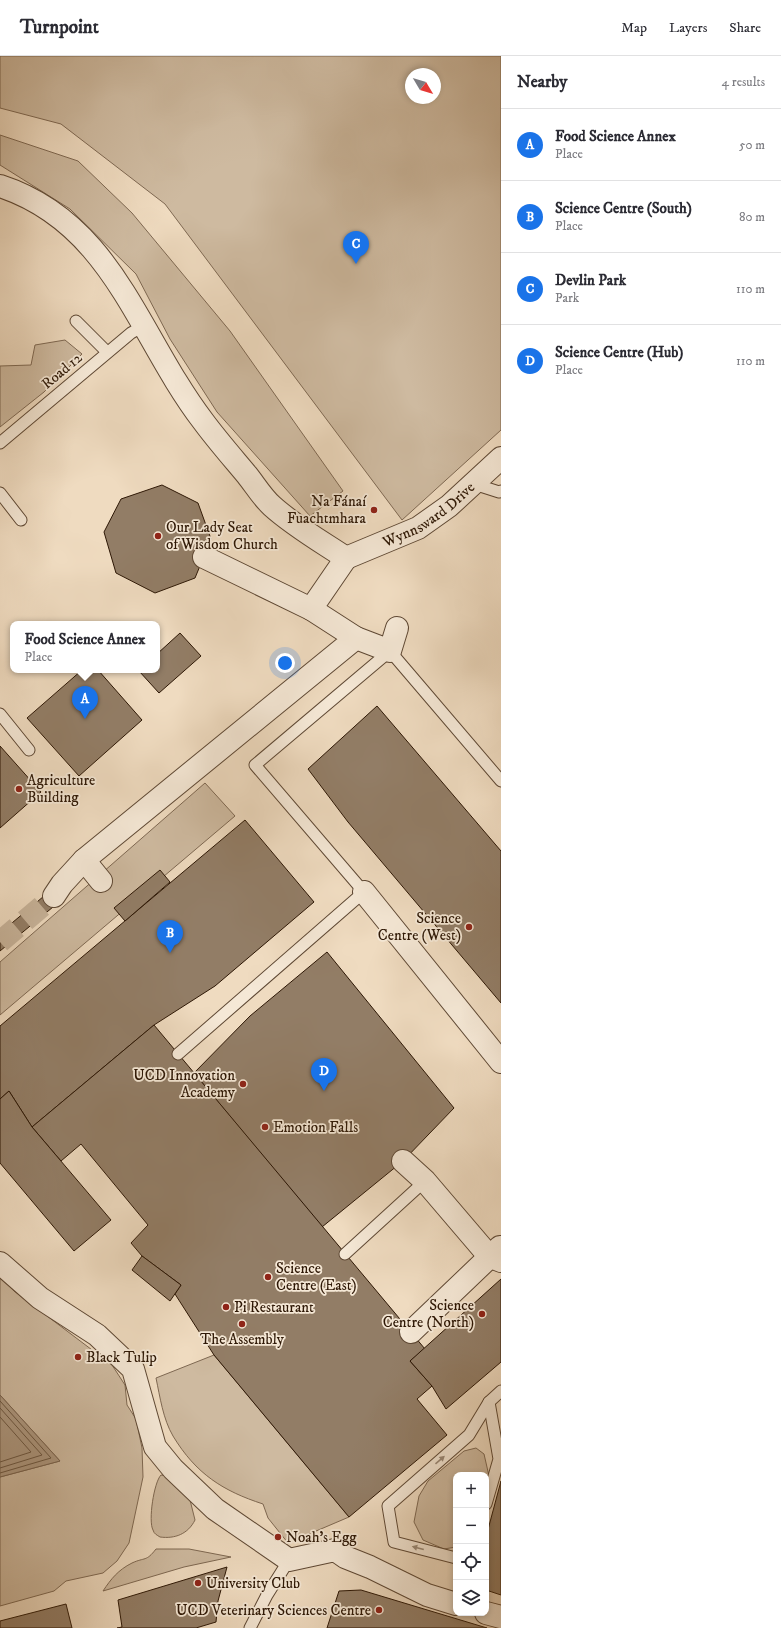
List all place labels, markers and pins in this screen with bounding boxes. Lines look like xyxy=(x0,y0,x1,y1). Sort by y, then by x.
pin: C xyxy=(343,231,369,264)
place label: Na Fánaí Fuachtmhara xyxy=(287,492,367,528)
marker: Na Fánaí Fuachtmhara xyxy=(369,505,379,515)
place label: Our Lady Seat of Wisdom Church xyxy=(166,518,278,554)
marker: Our Lady Seat of Wisdom Church xyxy=(153,531,163,541)
pin: A xyxy=(72,686,98,719)
place label: Agriculture Building xyxy=(27,771,95,807)
marker: Agriculture Building xyxy=(14,784,24,794)
place label: Science Centre (West) xyxy=(378,909,461,945)
pin: B xyxy=(157,920,183,953)
marker: Science Centre (West) xyxy=(464,922,474,932)
pin: D xyxy=(311,1058,337,1091)
place label: UCD Innovation Academy xyxy=(133,1066,236,1102)
marker: UCD Innovation Academy xyxy=(238,1079,248,1089)
place label: Emotion Falls xyxy=(273,1118,358,1137)
marker: Emotion Falls xyxy=(260,1122,270,1132)
place label: Science Centre (East) xyxy=(276,1259,357,1295)
marker: Science Centre (East) xyxy=(263,1272,273,1282)
place label: Science Centre (North) xyxy=(383,1296,474,1332)
place label: Pi Restaurant xyxy=(234,1298,314,1317)
marker: Pi Restaurant xyxy=(221,1302,231,1312)
marker: Science Centre (North) xyxy=(477,1309,487,1319)
marker: The Assembly xyxy=(237,1319,247,1329)
place label: The Assembly xyxy=(200,1330,285,1349)
place label: Black Tulip xyxy=(86,1348,157,1367)
marker: Black Tulip xyxy=(73,1352,83,1362)
place label: Noah’s Egg xyxy=(286,1528,357,1547)
marker: Noah’s Egg xyxy=(273,1532,283,1542)
place label: University Club xyxy=(206,1574,300,1593)
marker: University Club xyxy=(193,1578,203,1588)
place label: UCD Veterinary Sciences Centre xyxy=(176,1601,371,1620)
marker: UCD Veterinary Sciences Centre xyxy=(374,1605,384,1615)

